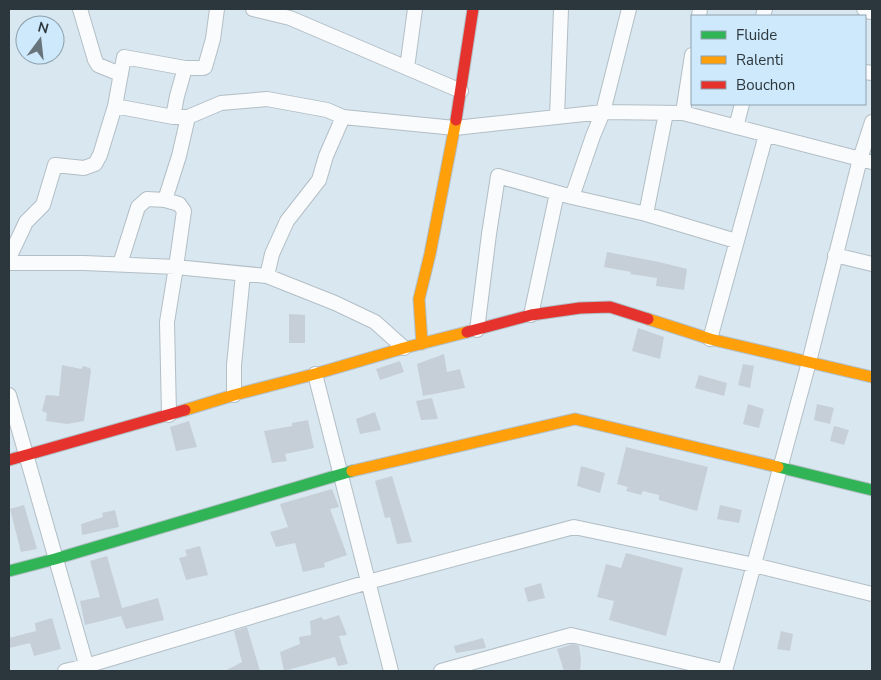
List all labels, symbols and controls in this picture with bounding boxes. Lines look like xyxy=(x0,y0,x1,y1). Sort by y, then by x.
north arrow xyxy=(15,15,65,65)
legend xyxy=(691,15,866,105)
text: N xyxy=(36,17,51,38)
text: Fluide xyxy=(736,25,777,45)
text: Ralenti xyxy=(736,50,784,70)
text: Bouchon xyxy=(736,75,795,95)

